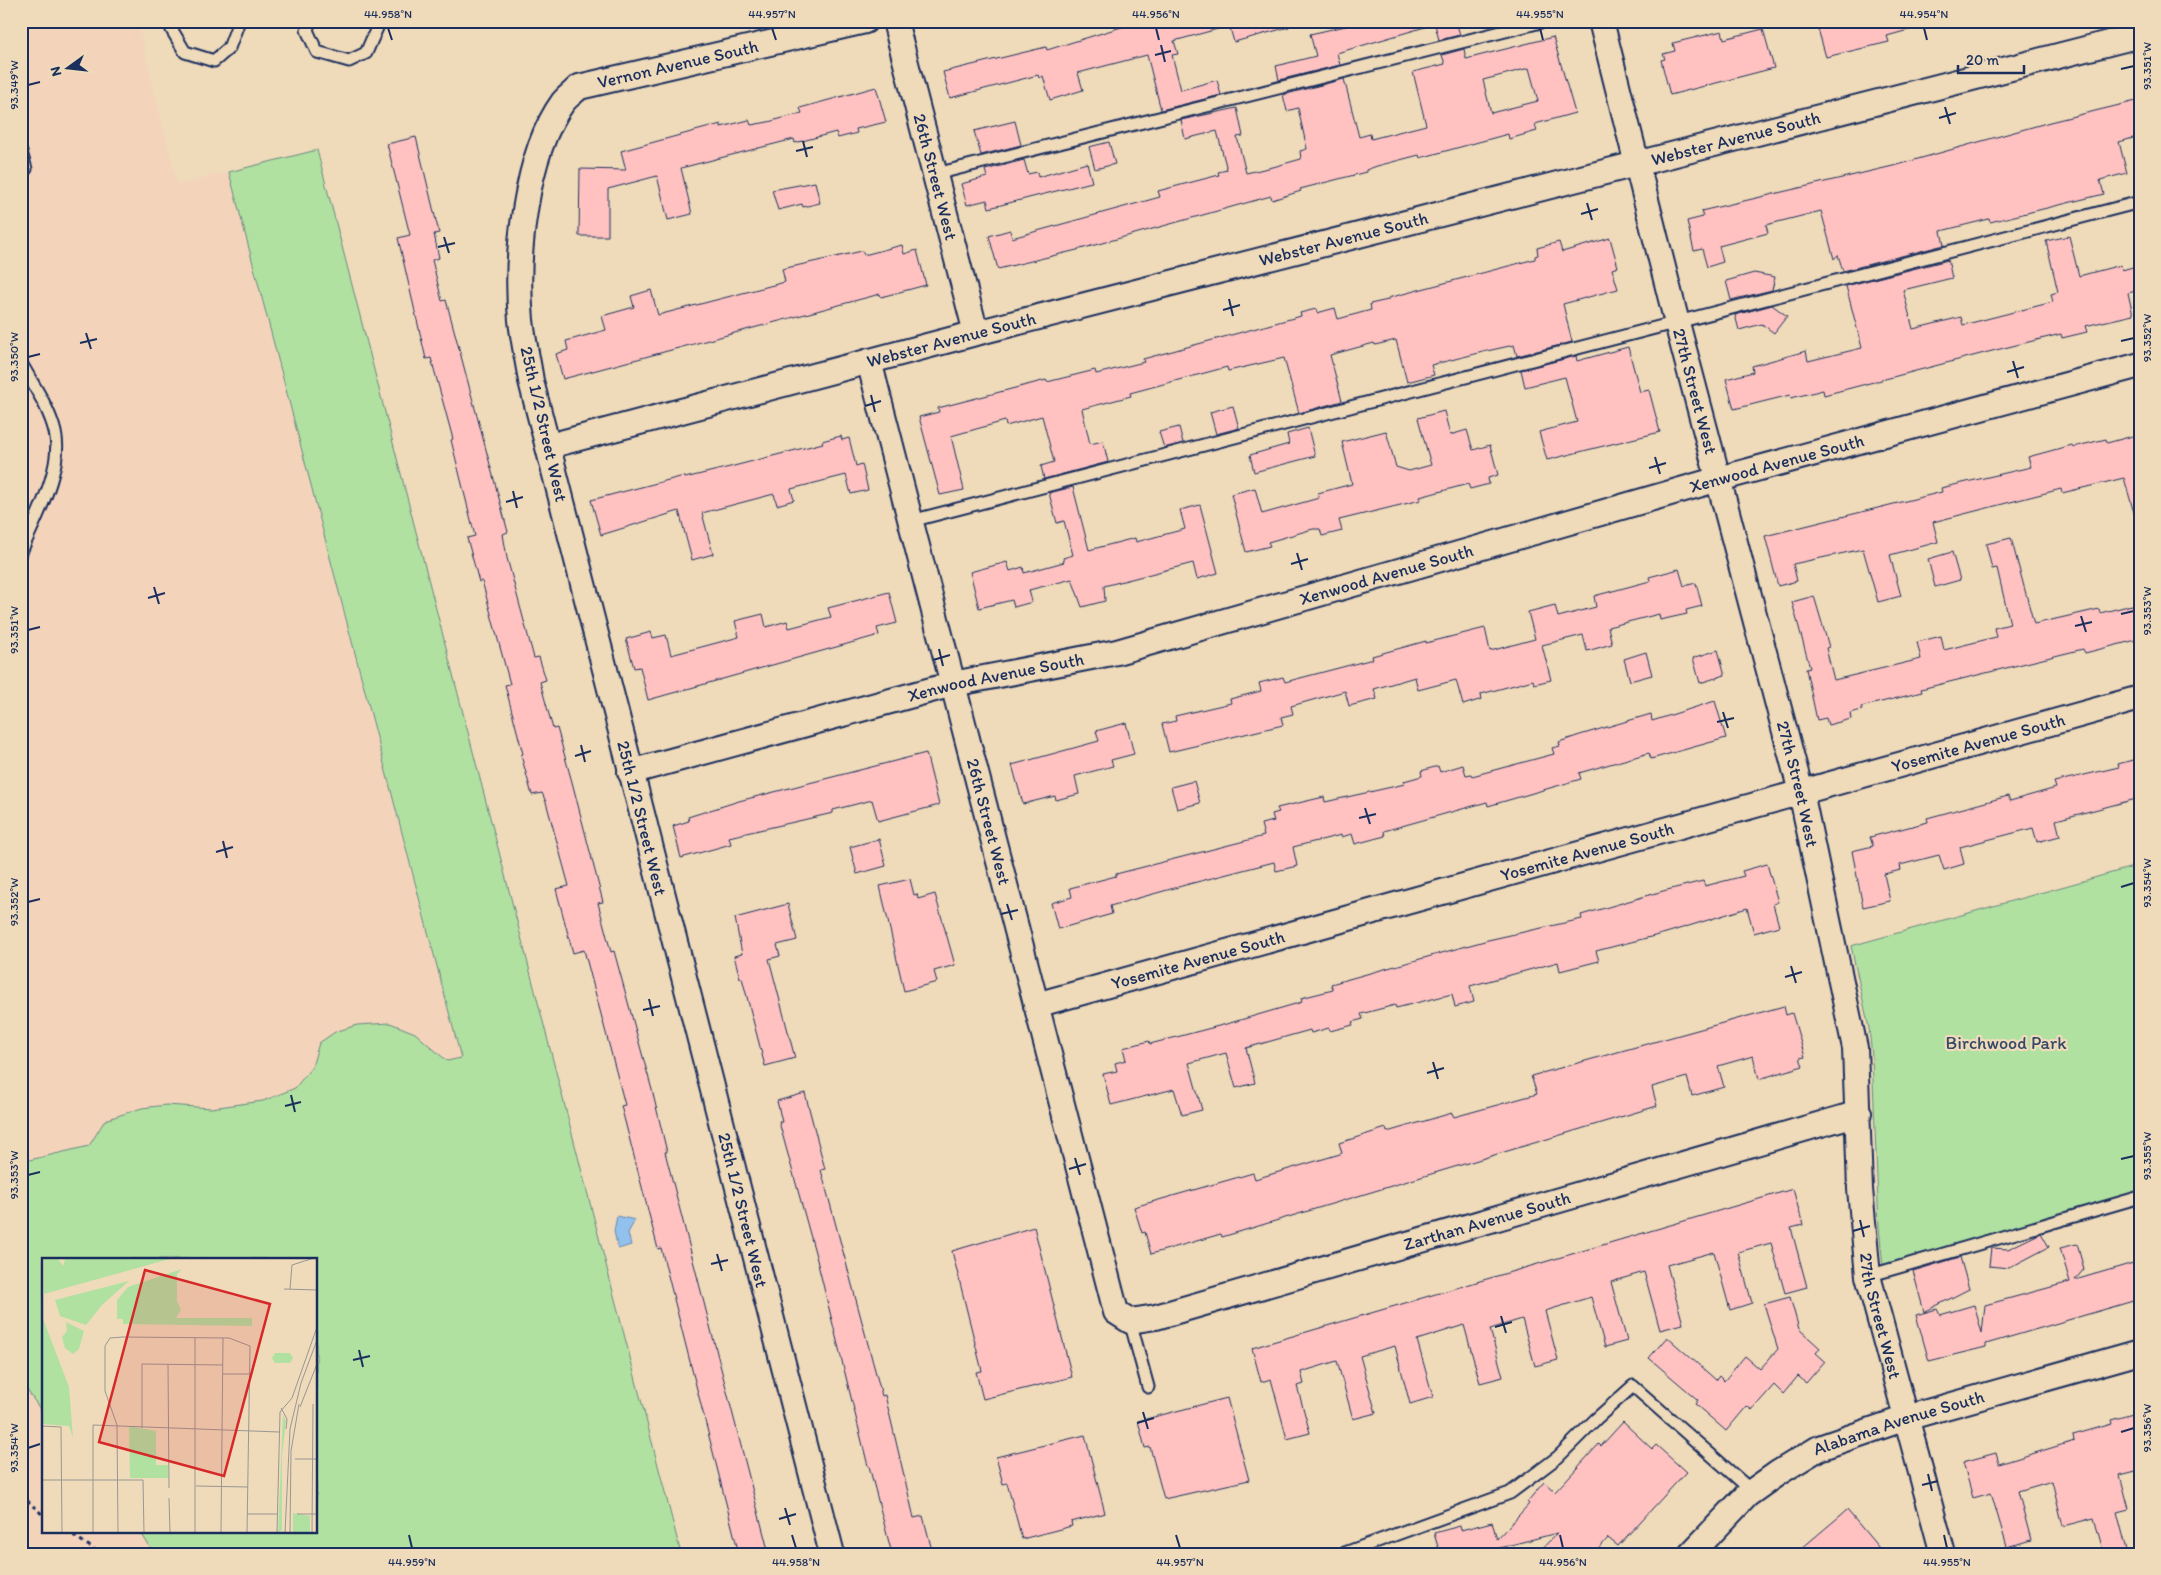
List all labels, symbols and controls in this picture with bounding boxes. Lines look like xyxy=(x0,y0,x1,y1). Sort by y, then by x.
text: 44.958°N xyxy=(364,7,412,21)
text: 44.957°N xyxy=(748,7,796,21)
text: 44.956°N xyxy=(1132,7,1180,21)
text: 44.955°N xyxy=(1516,7,1564,21)
text: 44.954°N xyxy=(1900,7,1948,21)
street label: Vernon Avenue South xyxy=(595,35,760,93)
north arrow xyxy=(42,42,92,92)
scale bar xyxy=(1958,42,2025,74)
text: 93.351°W xyxy=(2140,42,2154,90)
text: 20 m xyxy=(1966,51,2000,69)
text: 93.349°W xyxy=(7,60,21,110)
text: N xyxy=(46,64,65,78)
street label: Webster Avenue South xyxy=(1649,106,1823,171)
street label: 26th Street West xyxy=(908,111,962,243)
street label: Webster Avenue South xyxy=(1256,207,1430,271)
street label: Webster Avenue South xyxy=(864,307,1038,372)
text: 93.352°W xyxy=(2140,314,2154,362)
street label: 27th Street West xyxy=(1668,326,1722,457)
text: 93.350°W xyxy=(7,332,21,382)
street label: 25th 1/2 Street West xyxy=(515,344,573,504)
street label: Xenwood Avenue South xyxy=(1687,429,1866,498)
street label: Xenwood Avenue South xyxy=(1297,539,1476,610)
text: 93.353°W xyxy=(2140,587,2154,635)
text: 93.351°W xyxy=(7,606,21,654)
street label: Xenwood Avenue South xyxy=(905,648,1086,707)
street label: Yosemite Avenue South xyxy=(1889,708,2067,778)
street label: 27th Street West xyxy=(1772,718,1823,849)
street label: 25th 1/2 Street West xyxy=(612,738,672,898)
street label: 26th Street West xyxy=(962,756,1016,888)
street label: Yosemite Avenue South xyxy=(1498,817,1676,886)
text: 93.354°W xyxy=(2140,858,2154,908)
text: 93.352°W xyxy=(7,878,21,926)
street label: Yosemite Avenue South xyxy=(1109,925,1287,995)
park label: Birchwood Park xyxy=(1946,1032,2067,1054)
street label: 25th 1/2 Street West xyxy=(713,1130,773,1290)
text: 93.355°W xyxy=(2140,1132,2154,1180)
text: 93.353°W xyxy=(7,1151,21,1199)
street label: Zarthan Avenue South xyxy=(1401,1186,1573,1256)
street label: 27th Street West xyxy=(1855,1252,1906,1382)
inset map xyxy=(42,1258,318,1532)
street label: Alabama Avenue South xyxy=(1810,1385,1987,1460)
text: 93.356°W xyxy=(2140,1404,2154,1452)
text: 93.354°W xyxy=(7,1423,21,1473)
text: 44.959°N xyxy=(388,1555,436,1569)
text: 44.958°N xyxy=(772,1555,820,1569)
text: 44.957°N xyxy=(1156,1555,1204,1569)
text: 44.956°N xyxy=(1539,1555,1587,1569)
text: 44.955°N xyxy=(1923,1555,1971,1569)

